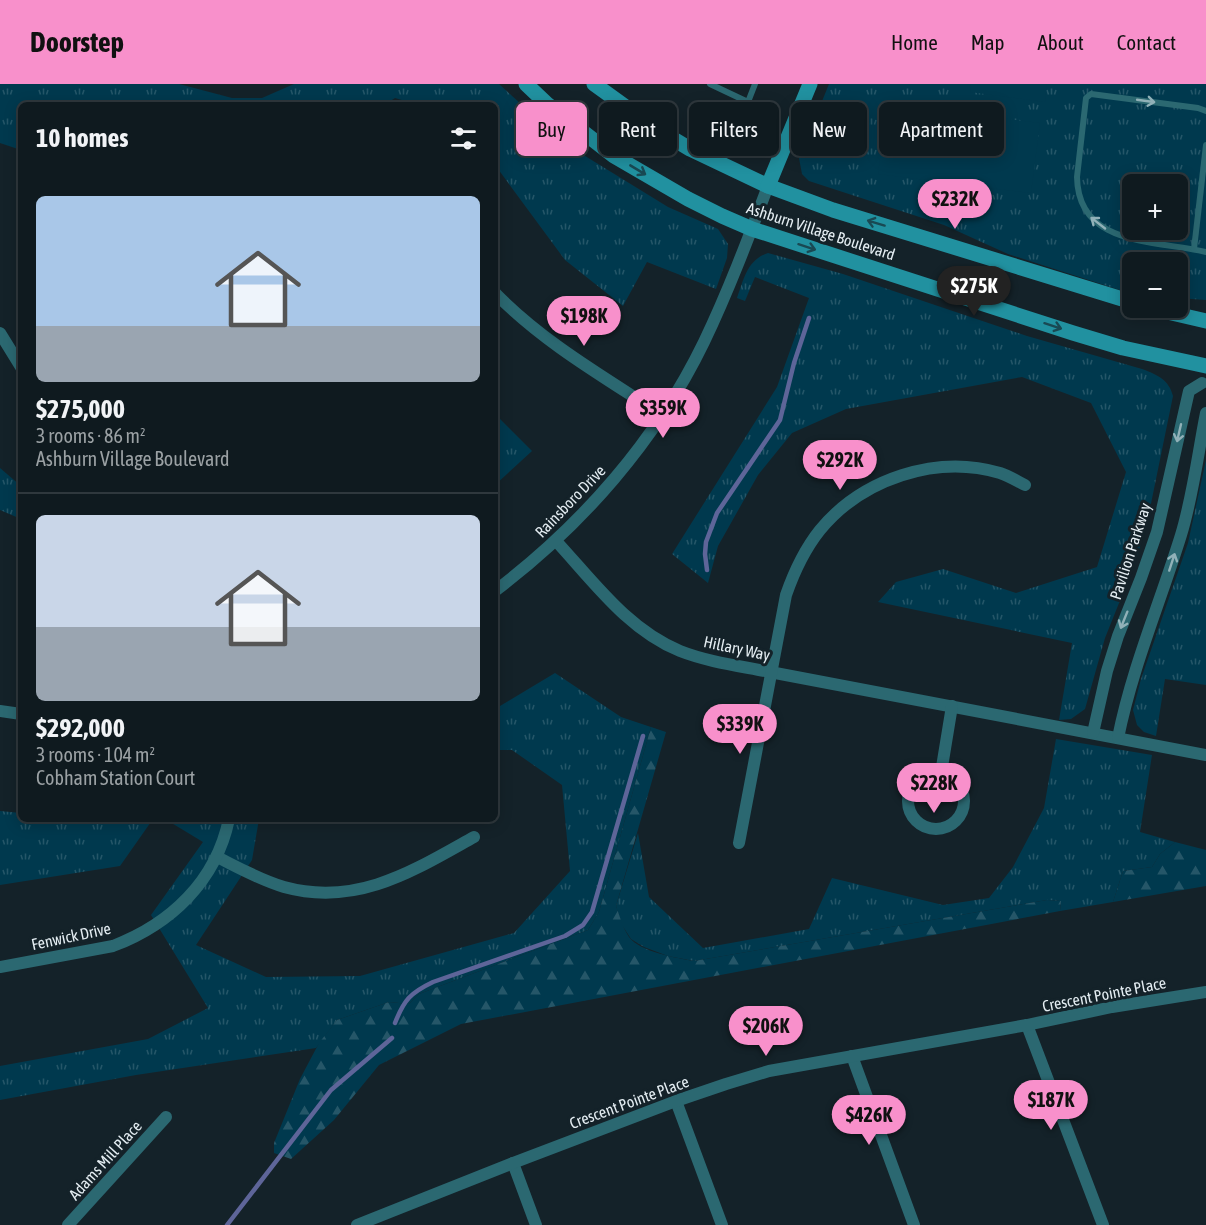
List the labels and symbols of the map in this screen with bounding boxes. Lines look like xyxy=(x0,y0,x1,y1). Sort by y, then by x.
one-way arrow xyxy=(1136,96,1156,107)
one-way arrow xyxy=(629,165,646,177)
pin: $232K xyxy=(913,179,997,230)
street label: Ashburn Village Boulevard xyxy=(744,199,897,264)
one-way arrow xyxy=(867,217,886,228)
one-way arrow xyxy=(1090,217,1106,230)
one-way arrow xyxy=(797,242,816,253)
pin: $275K xyxy=(932,266,1016,317)
pin: $198K xyxy=(542,296,626,347)
one-way arrow xyxy=(1043,322,1062,333)
pin: $359K xyxy=(621,388,705,439)
one-way arrow xyxy=(1173,423,1185,442)
pin: $292K xyxy=(798,440,882,491)
street label: Rainsboro Drive xyxy=(531,461,609,541)
street label: Pavilion Parkway xyxy=(1106,500,1155,602)
one-way arrow xyxy=(1167,553,1178,572)
one-way arrow xyxy=(1118,610,1129,628)
street label: Hillary Way xyxy=(702,632,772,665)
pin: $339K xyxy=(698,704,782,755)
pin: $228K xyxy=(892,763,976,814)
street label: Fenwick Drive xyxy=(30,919,112,953)
street label: Crescent Pointe Place xyxy=(1041,973,1167,1015)
pin: $206K xyxy=(724,1006,808,1057)
street label: Crescent Pointe Place xyxy=(567,1072,691,1132)
pin: $187K xyxy=(1009,1080,1093,1131)
pin: $426K xyxy=(827,1095,911,1146)
street label: Adams Mill Place xyxy=(65,1117,145,1203)

